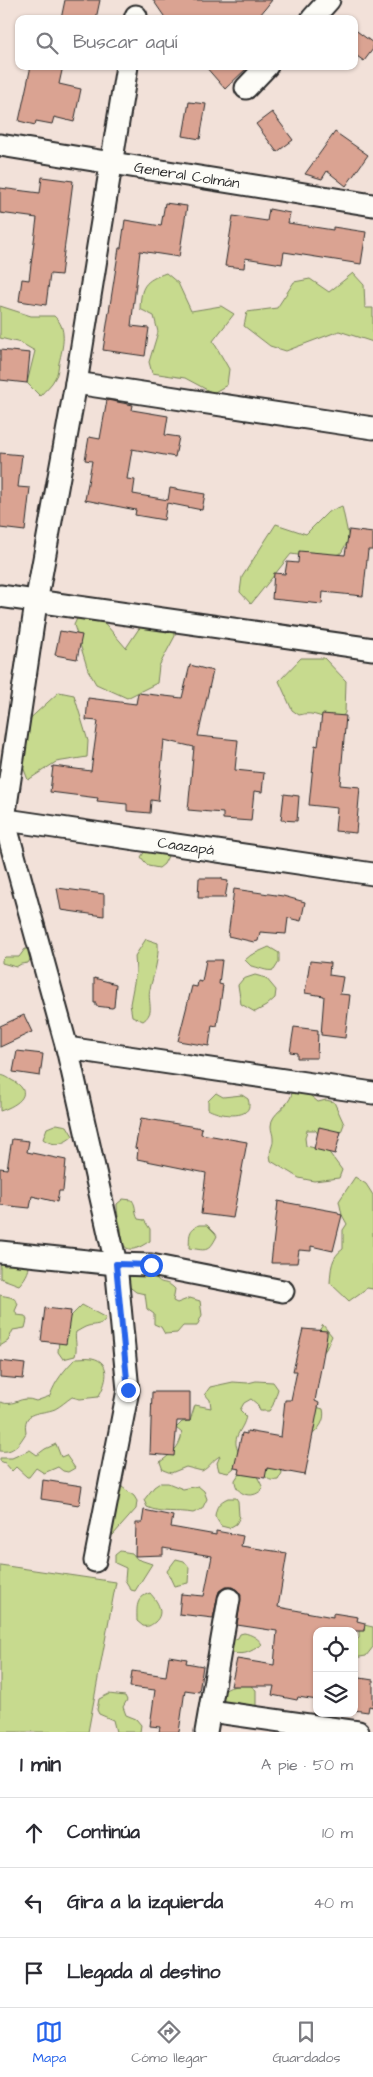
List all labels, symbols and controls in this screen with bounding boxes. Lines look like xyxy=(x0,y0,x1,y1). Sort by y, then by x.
search box xyxy=(15,15,358,70)
icon: search xyxy=(33,29,61,57)
text: Buscar aquí xyxy=(73,29,177,56)
street label: General Colmán xyxy=(133,157,242,194)
street label: Caazapá xyxy=(156,832,216,861)
route start xyxy=(140,1254,163,1277)
route end xyxy=(117,1379,140,1402)
map controls xyxy=(313,1627,358,1717)
button: locate xyxy=(313,1627,358,1672)
button: layers xyxy=(313,1672,358,1717)
text: 1 min xyxy=(20,1750,61,1779)
text: A pie · 50 m xyxy=(261,1754,353,1776)
icon: ahead xyxy=(20,1819,48,1847)
text: Continúa xyxy=(67,1819,140,1846)
text: 10 m xyxy=(322,1822,353,1844)
icon: left xyxy=(20,1889,48,1917)
text: Gira a la izquierda xyxy=(67,1889,223,1916)
text: 40 m xyxy=(313,1892,353,1914)
icon: arrive xyxy=(20,1959,48,1987)
text: Llegada al destino xyxy=(67,1959,220,1986)
tab: Mapa xyxy=(33,2018,66,2068)
tab: Cómo llegar xyxy=(131,2018,207,2068)
tab: Guardados xyxy=(272,2018,340,2068)

